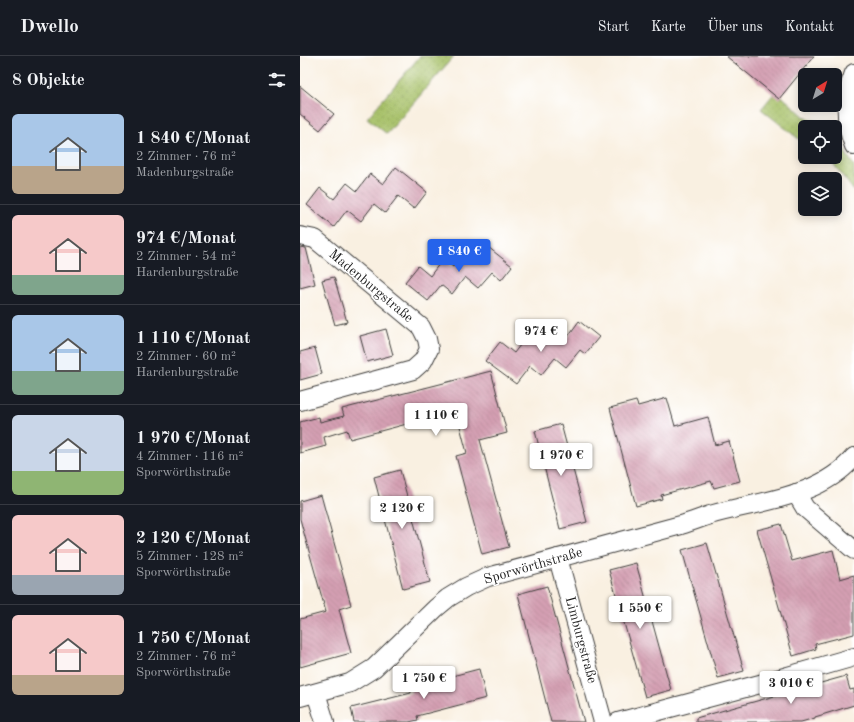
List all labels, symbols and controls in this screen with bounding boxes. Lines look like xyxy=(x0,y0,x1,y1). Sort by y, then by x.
text: Dwello xyxy=(20,18,79,37)
text: Start xyxy=(598,20,629,34)
text: Karte xyxy=(651,20,686,34)
text: Über uns xyxy=(708,20,763,34)
text: Kontakt xyxy=(785,20,834,34)
north arrow xyxy=(798,68,842,112)
map controls xyxy=(798,68,842,216)
icon: filters xyxy=(266,69,288,91)
text: 8 Objekte xyxy=(12,72,85,89)
button: locate xyxy=(798,120,842,164)
icon: home xyxy=(44,130,92,178)
text: 1 840 €/Monat xyxy=(136,130,250,147)
text: 2 Zimmer · 76 m² xyxy=(136,150,236,163)
text: Madenburgstraße xyxy=(136,166,234,179)
button: layers xyxy=(798,172,842,216)
text: 974 €/Monat xyxy=(136,230,236,247)
icon: home xyxy=(44,231,92,279)
pin: 1 840 € xyxy=(422,239,496,273)
text: 1 840 € xyxy=(437,245,481,258)
street label: Madenburgstraße xyxy=(326,247,416,325)
text: 2 Zimmer · 54 m² xyxy=(136,250,236,263)
text: Hardenburgstraße xyxy=(136,266,239,279)
pin: 974 € xyxy=(513,319,569,353)
text: 974 € xyxy=(524,325,558,338)
text: 1 110 €/Monat xyxy=(136,330,250,347)
icon: home xyxy=(44,331,92,379)
text: 2 Zimmer · 60 m² xyxy=(136,350,236,363)
text: Hardenburgstraße xyxy=(136,366,239,379)
pin: 1 110 € xyxy=(399,403,473,437)
text: 1 110 € xyxy=(414,409,458,422)
text: 1 970 €/Monat xyxy=(136,430,250,447)
icon: home xyxy=(44,431,92,479)
pin: 1 970 € xyxy=(524,443,598,477)
text: 1 970 € xyxy=(539,449,583,462)
text: 4 Zimmer · 116 m² xyxy=(136,450,244,463)
text: Sporwörthstraße xyxy=(136,466,231,479)
pin: 2 120 € xyxy=(365,496,439,530)
text: 2 120 € xyxy=(380,502,424,515)
text: 2 120 €/Monat xyxy=(136,530,250,547)
icon: home xyxy=(44,531,92,579)
street label: Sporwörthstraße xyxy=(482,545,584,587)
text: 5 Zimmer · 128 m² xyxy=(136,550,244,563)
text: Sporwörthstraße xyxy=(136,566,231,579)
street label: Limburgstraße xyxy=(563,595,599,685)
pin: 1 550 € xyxy=(603,596,677,630)
text: 1 550 € xyxy=(618,602,662,615)
text: 1 750 €/Monat xyxy=(136,630,250,647)
icon: home xyxy=(44,631,92,679)
text: 2 Zimmer · 76 m² xyxy=(136,650,236,663)
text: Sporwörthstraße xyxy=(136,666,231,679)
pin: 1 750 € xyxy=(387,666,461,700)
pin: 3 010 € xyxy=(754,671,828,705)
text: 1 750 € xyxy=(402,672,446,685)
text: 3 010 € xyxy=(769,677,813,690)

